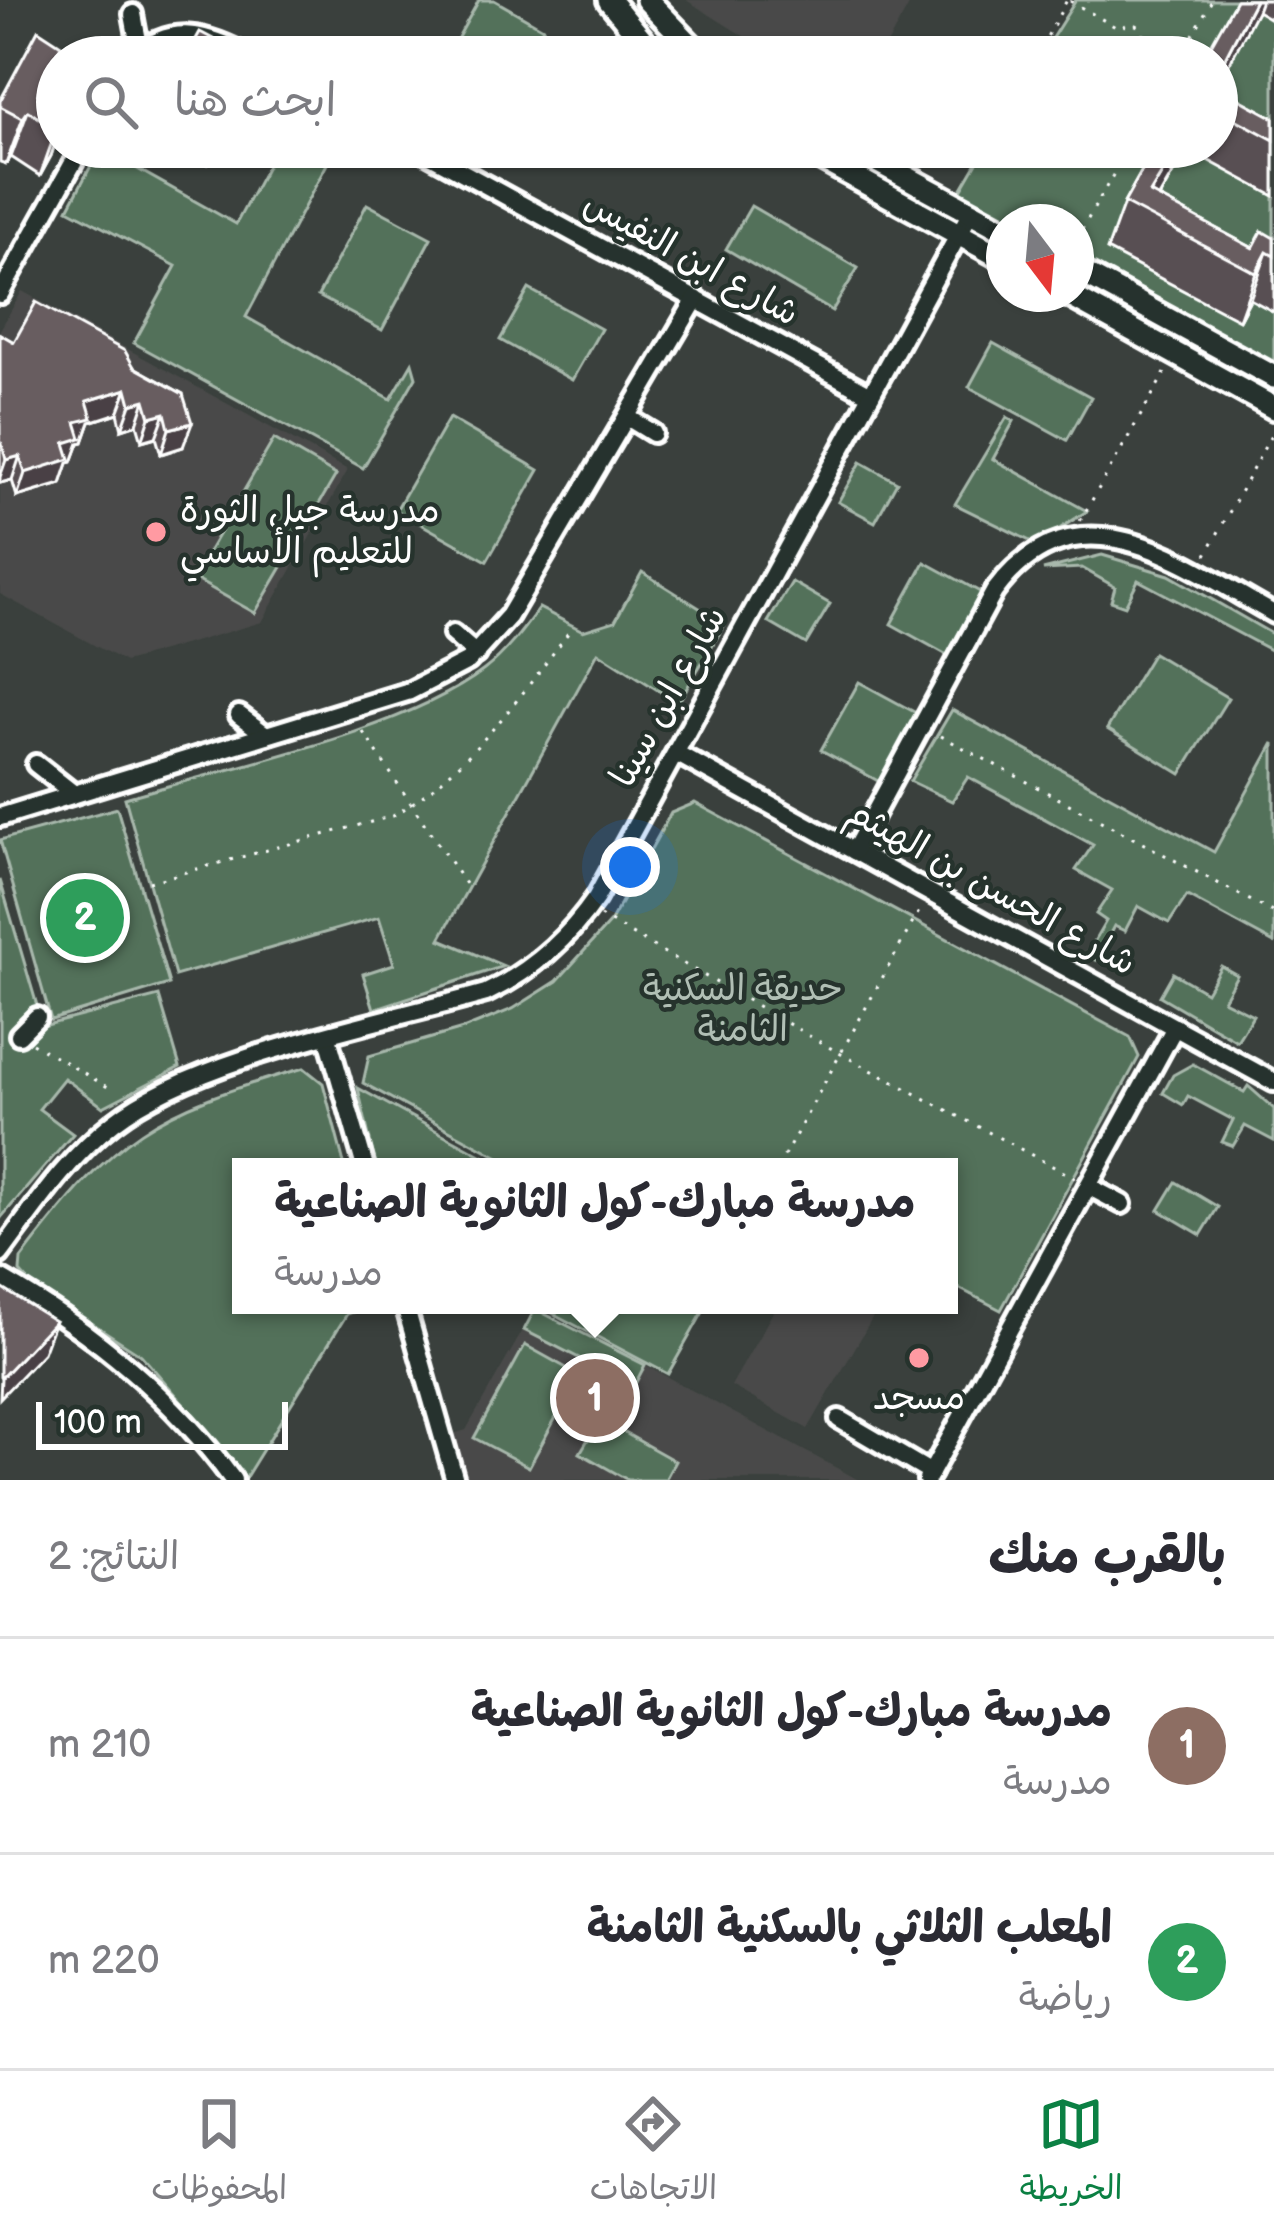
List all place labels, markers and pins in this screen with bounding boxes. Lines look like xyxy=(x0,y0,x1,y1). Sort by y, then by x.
place label: مدرسة جيل الثورة للتعليم الأساسي xyxy=(180,490,440,582)
marker: مدرسة جيل الثورة للتعليم الأساسي xyxy=(143,519,169,545)
pin: 2 xyxy=(46,873,124,963)
marker: مسجد xyxy=(906,1345,932,1371)
pin: 1 xyxy=(556,1353,634,1443)
place label: مسجد xyxy=(873,1377,965,1420)

